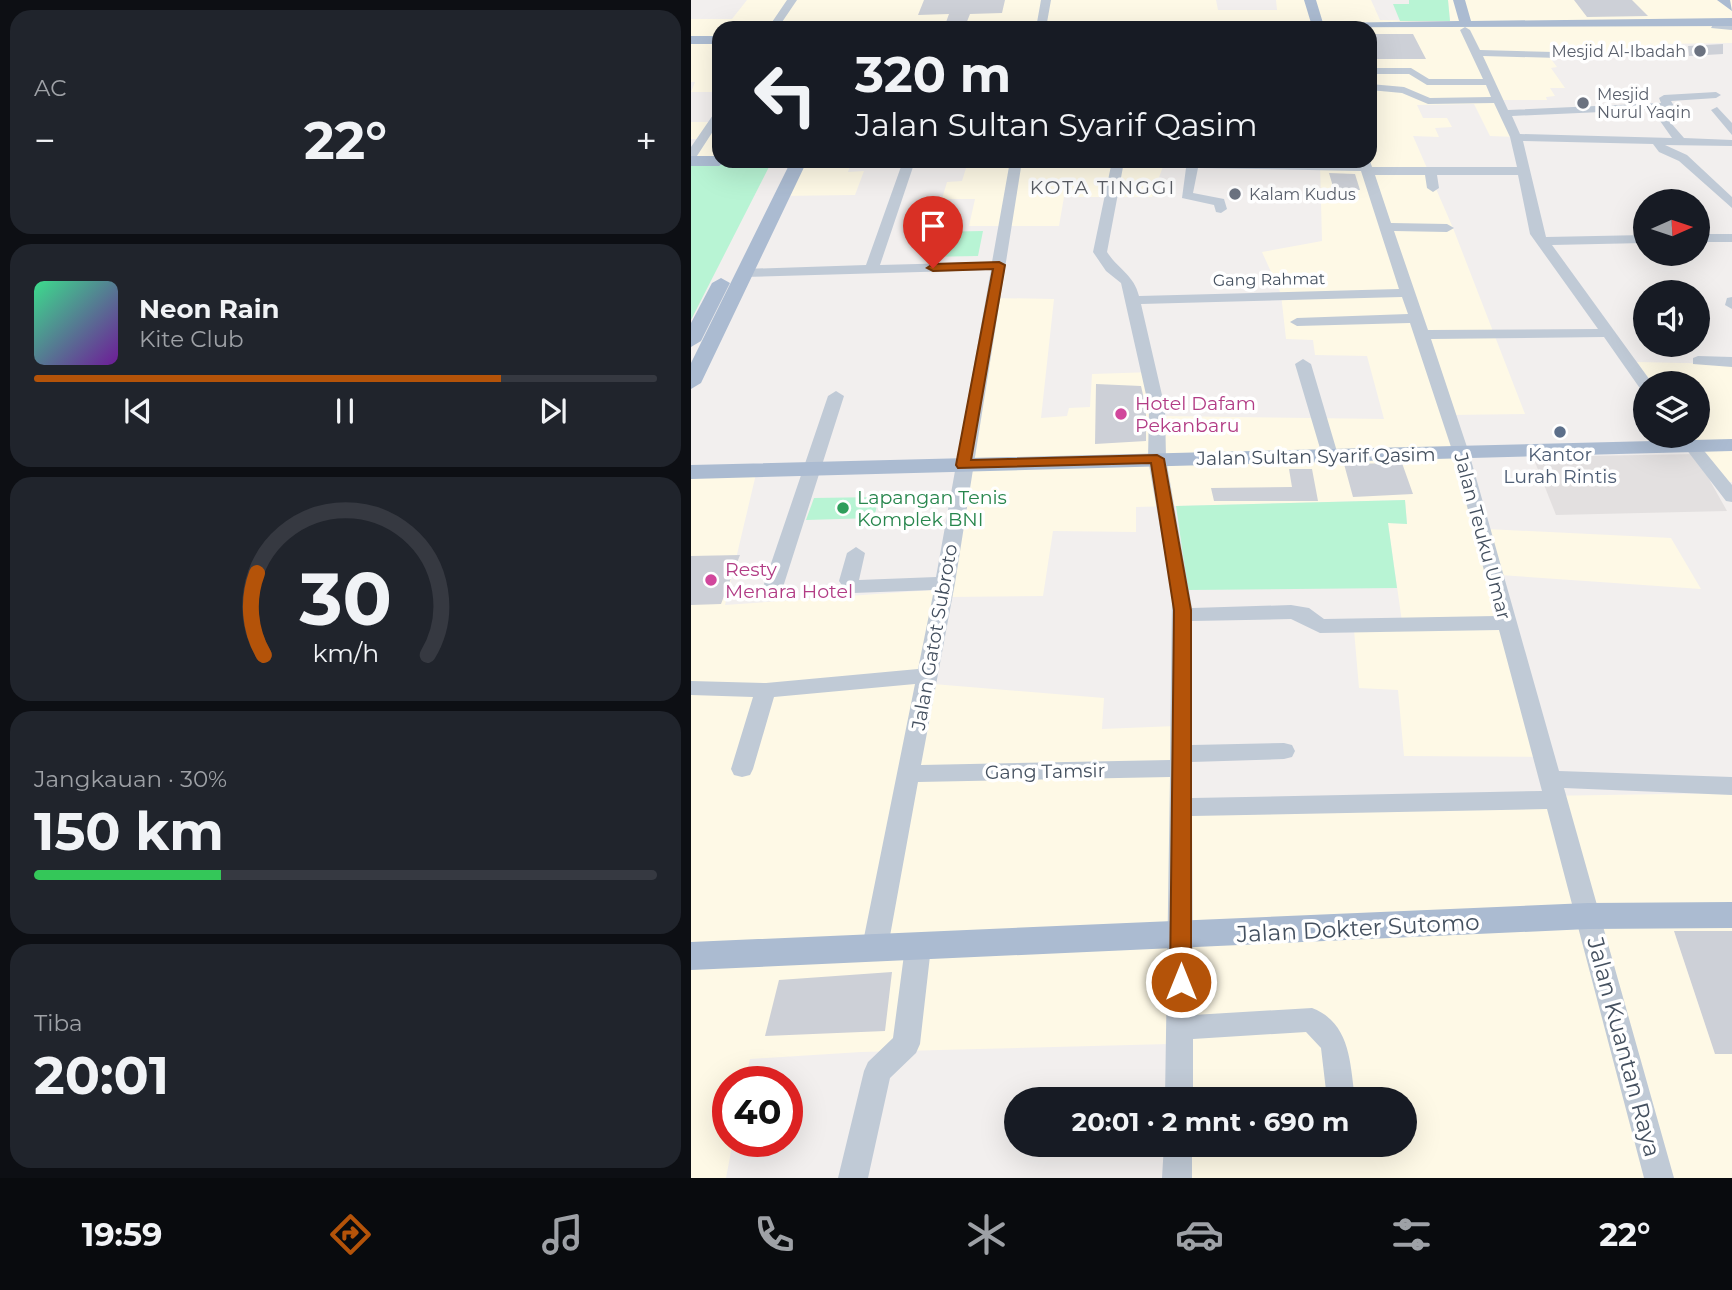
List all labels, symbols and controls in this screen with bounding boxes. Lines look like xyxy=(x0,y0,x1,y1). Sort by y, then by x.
place label: Mesjid Al-Ibadah xyxy=(1551,42,1686,61)
marker: Mesjid Al-Ibadah xyxy=(1692,43,1708,59)
text: 320 m xyxy=(855,45,1011,104)
icon: left xyxy=(740,49,831,140)
text: AC xyxy=(34,74,67,102)
place label: Mesjid Nurul Yaqin xyxy=(1597,85,1691,122)
marker: Mesjid Nurul Yaqin xyxy=(1575,95,1591,111)
text: Jalan Sultan Syarif Qasim xyxy=(855,105,1258,144)
text: 22° xyxy=(304,109,387,172)
text: − xyxy=(34,117,56,164)
text: + xyxy=(635,117,657,164)
district label: KOTA TINGGI xyxy=(1030,176,1176,199)
place label: Kalam Kudus xyxy=(1249,185,1356,204)
marker: Kalam Kudus xyxy=(1227,186,1243,202)
north arrow xyxy=(1633,189,1709,266)
map controls xyxy=(1633,189,1710,448)
pin xyxy=(903,196,963,268)
icon: arrive xyxy=(914,207,952,245)
street label: Gang Rahmat xyxy=(1213,269,1326,290)
button: sound xyxy=(1633,280,1710,357)
text: Neon Rain xyxy=(139,293,280,325)
text: Kite Club xyxy=(139,325,244,353)
button: layers xyxy=(1633,371,1710,448)
icon: previous xyxy=(119,392,157,430)
icon: pause xyxy=(326,392,364,430)
icon: next xyxy=(534,392,572,430)
place label: Hotel Dafam Pekanbaru xyxy=(1135,392,1256,437)
marker: Hotel Dafam Pekanbaru xyxy=(1113,406,1129,422)
marker: Kantor Lurah Rintis xyxy=(1552,424,1568,440)
street label: Jalan Sultan Syarif Qasim xyxy=(1195,443,1436,470)
place label: Kantor Lurah Rintis xyxy=(1503,443,1617,488)
street label: Jalan Teuku Umar xyxy=(1449,449,1516,622)
place label: Lapangan Tenis Komplek BNI xyxy=(857,486,1007,531)
marker: Lapangan Tenis Komplek BNI xyxy=(835,500,851,516)
street label: Jalan Gatot Subroto xyxy=(907,542,962,733)
text: 30 xyxy=(298,555,392,643)
place label: Resty Menara Hotel xyxy=(725,558,853,603)
marker: Resty Menara Hotel xyxy=(703,572,719,588)
text: km/h xyxy=(312,638,379,668)
street label: Gang Tamsir xyxy=(985,759,1105,784)
text: Jangkauan · 30% xyxy=(34,765,227,793)
text: 150 km xyxy=(34,800,224,863)
street label: Jalan Dokter Sutomo xyxy=(1235,908,1480,948)
street label: Jalan Kuantan Raya xyxy=(1581,933,1667,1160)
position arrow xyxy=(1144,945,1218,1019)
text: Tiba xyxy=(34,1009,82,1037)
text: 20:01 xyxy=(34,1044,169,1107)
speed limit sign: 40 xyxy=(712,1066,803,1157)
text: 20:01 · 2 mnt · 690 m xyxy=(1072,1106,1349,1138)
icon: directions xyxy=(326,1210,375,1259)
icon: music xyxy=(538,1210,587,1259)
icon: phone xyxy=(750,1210,799,1259)
icon: climate xyxy=(962,1210,1011,1259)
icon: car xyxy=(1175,1210,1224,1259)
icon: filters xyxy=(1387,1210,1436,1259)
text: 19:59 xyxy=(82,1215,162,1254)
text: 22° xyxy=(1599,1215,1650,1254)

